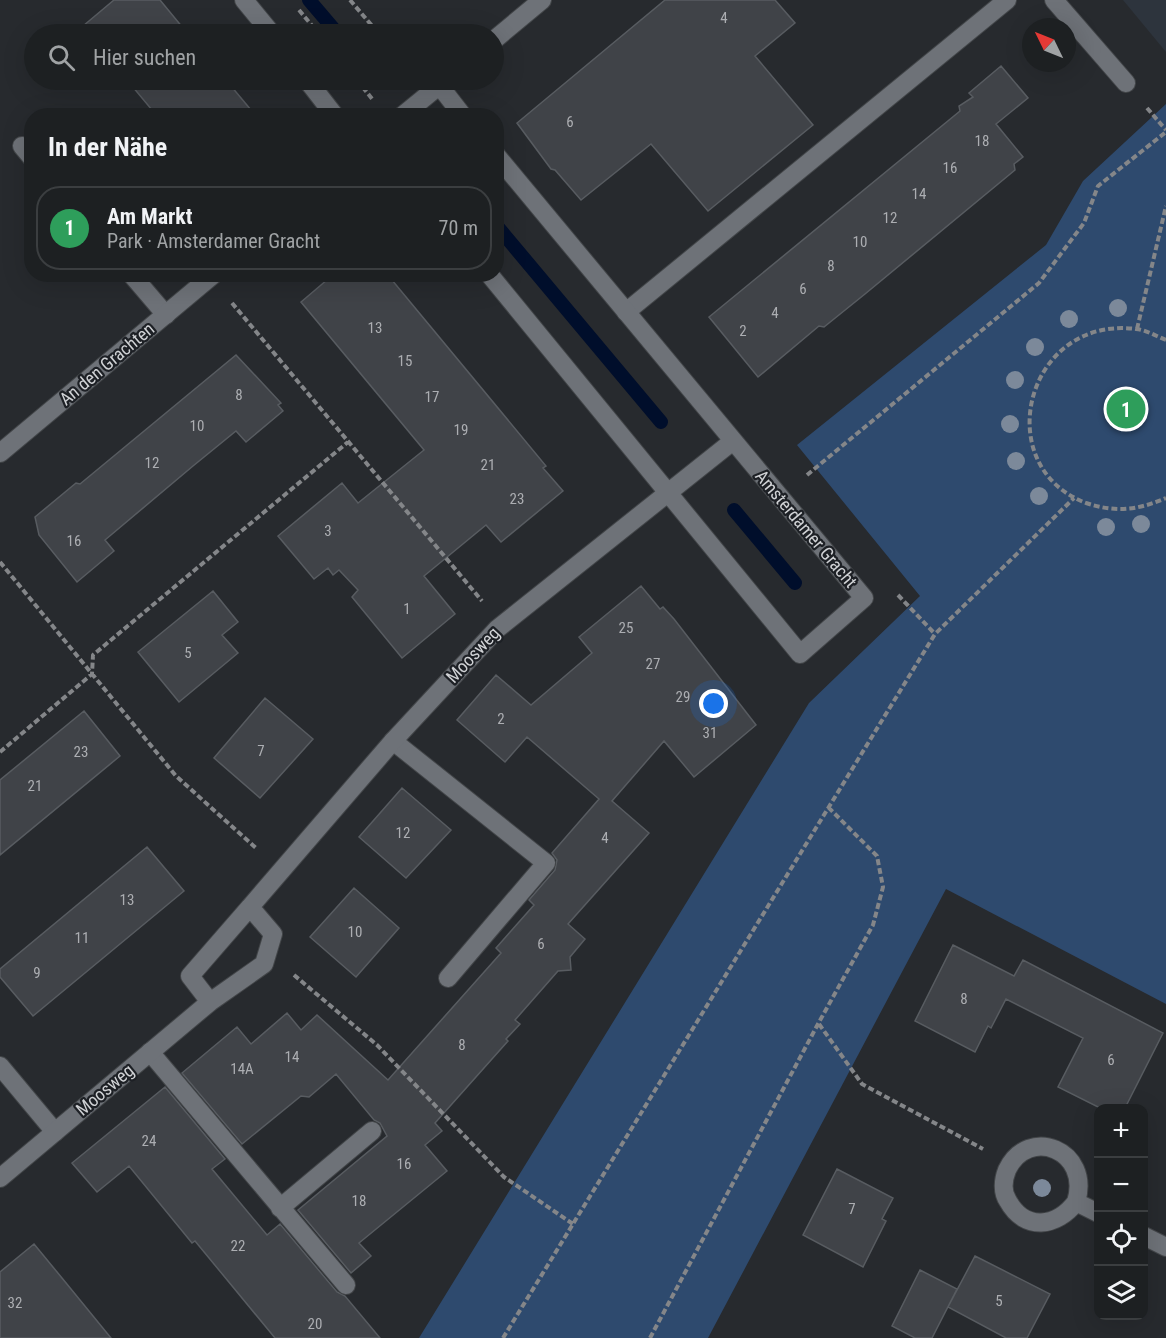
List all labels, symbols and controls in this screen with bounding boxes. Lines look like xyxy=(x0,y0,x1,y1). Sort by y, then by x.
house number: 4 xyxy=(720,9,728,27)
north arrow xyxy=(1022,18,1076,72)
search box xyxy=(24,24,504,90)
icon: search xyxy=(45,41,78,74)
text: Hier suchen xyxy=(93,45,196,70)
house number: 6 xyxy=(566,113,574,131)
text: In der Nähe xyxy=(48,132,167,162)
house number: 18 xyxy=(975,132,989,150)
house number: 16 xyxy=(943,159,957,177)
house number: 14 xyxy=(912,185,926,203)
text: Am Markt xyxy=(107,204,193,229)
house number: 12 xyxy=(883,209,897,227)
text: 1 xyxy=(64,216,75,240)
text: 70 m xyxy=(439,216,478,240)
text: Park · Amsterdamer Gracht xyxy=(107,229,320,253)
house number: 10 xyxy=(853,233,867,251)
house number: 8 xyxy=(827,257,835,275)
house number: 6 xyxy=(799,280,807,298)
house number: 4 xyxy=(771,304,779,322)
street label: An den Grachten xyxy=(55,318,158,409)
house number: 13 xyxy=(368,319,382,337)
house number: 2 xyxy=(739,322,747,340)
house number: 15 xyxy=(398,352,412,370)
house number: 8 xyxy=(235,386,243,404)
pin: 1 xyxy=(1106,386,1146,432)
house number: 17 xyxy=(425,388,439,406)
house number: 10 xyxy=(190,417,204,435)
house number: 19 xyxy=(454,421,468,439)
house number: 12 xyxy=(145,454,159,472)
house number: 21 xyxy=(481,456,495,474)
street label: Amsterdamer Gracht xyxy=(751,466,862,592)
house number: 23 xyxy=(510,490,524,508)
house number: 3 xyxy=(324,522,332,540)
house number: 16 xyxy=(67,532,81,550)
house number: 1 xyxy=(403,600,411,618)
house number: 25 xyxy=(619,619,633,637)
street label: Moosweg xyxy=(441,622,504,687)
house number: 5 xyxy=(184,644,192,662)
house number: 27 xyxy=(646,655,660,673)
house number: 29 xyxy=(676,688,690,706)
your location xyxy=(699,689,728,718)
house number: 2 xyxy=(497,710,505,728)
house number: 31 xyxy=(703,724,717,742)
house number: 7 xyxy=(257,742,265,760)
house number: 23 xyxy=(74,743,88,761)
house number: 21 xyxy=(28,777,42,795)
house number: 12 xyxy=(396,824,410,842)
house number: 4 xyxy=(601,829,609,847)
house number: 13 xyxy=(120,891,134,909)
house number: 10 xyxy=(348,923,362,941)
house number: 11 xyxy=(75,929,89,947)
house number: 6 xyxy=(537,935,545,953)
house number: 9 xyxy=(33,964,41,982)
house number: 8 xyxy=(960,990,968,1008)
house number: 8 xyxy=(458,1036,466,1054)
house number: 14 xyxy=(285,1048,299,1066)
house number: 6 xyxy=(1107,1051,1115,1069)
street label: Moosweg xyxy=(72,1059,138,1120)
house number: 14A xyxy=(230,1060,254,1078)
map controls xyxy=(1094,1104,1148,1320)
button: + xyxy=(1094,1104,1148,1158)
house number: 24 xyxy=(142,1132,156,1150)
house number: 16 xyxy=(397,1155,411,1173)
button: − xyxy=(1094,1158,1148,1212)
house number: 18 xyxy=(352,1192,366,1210)
house number: 7 xyxy=(848,1200,856,1218)
button: locate xyxy=(1094,1212,1148,1266)
house number: 22 xyxy=(231,1237,245,1255)
button: layers xyxy=(1094,1266,1148,1320)
house number: 5 xyxy=(995,1292,1003,1310)
house number: 32 xyxy=(8,1294,22,1312)
house number: 20 xyxy=(308,1315,322,1333)

